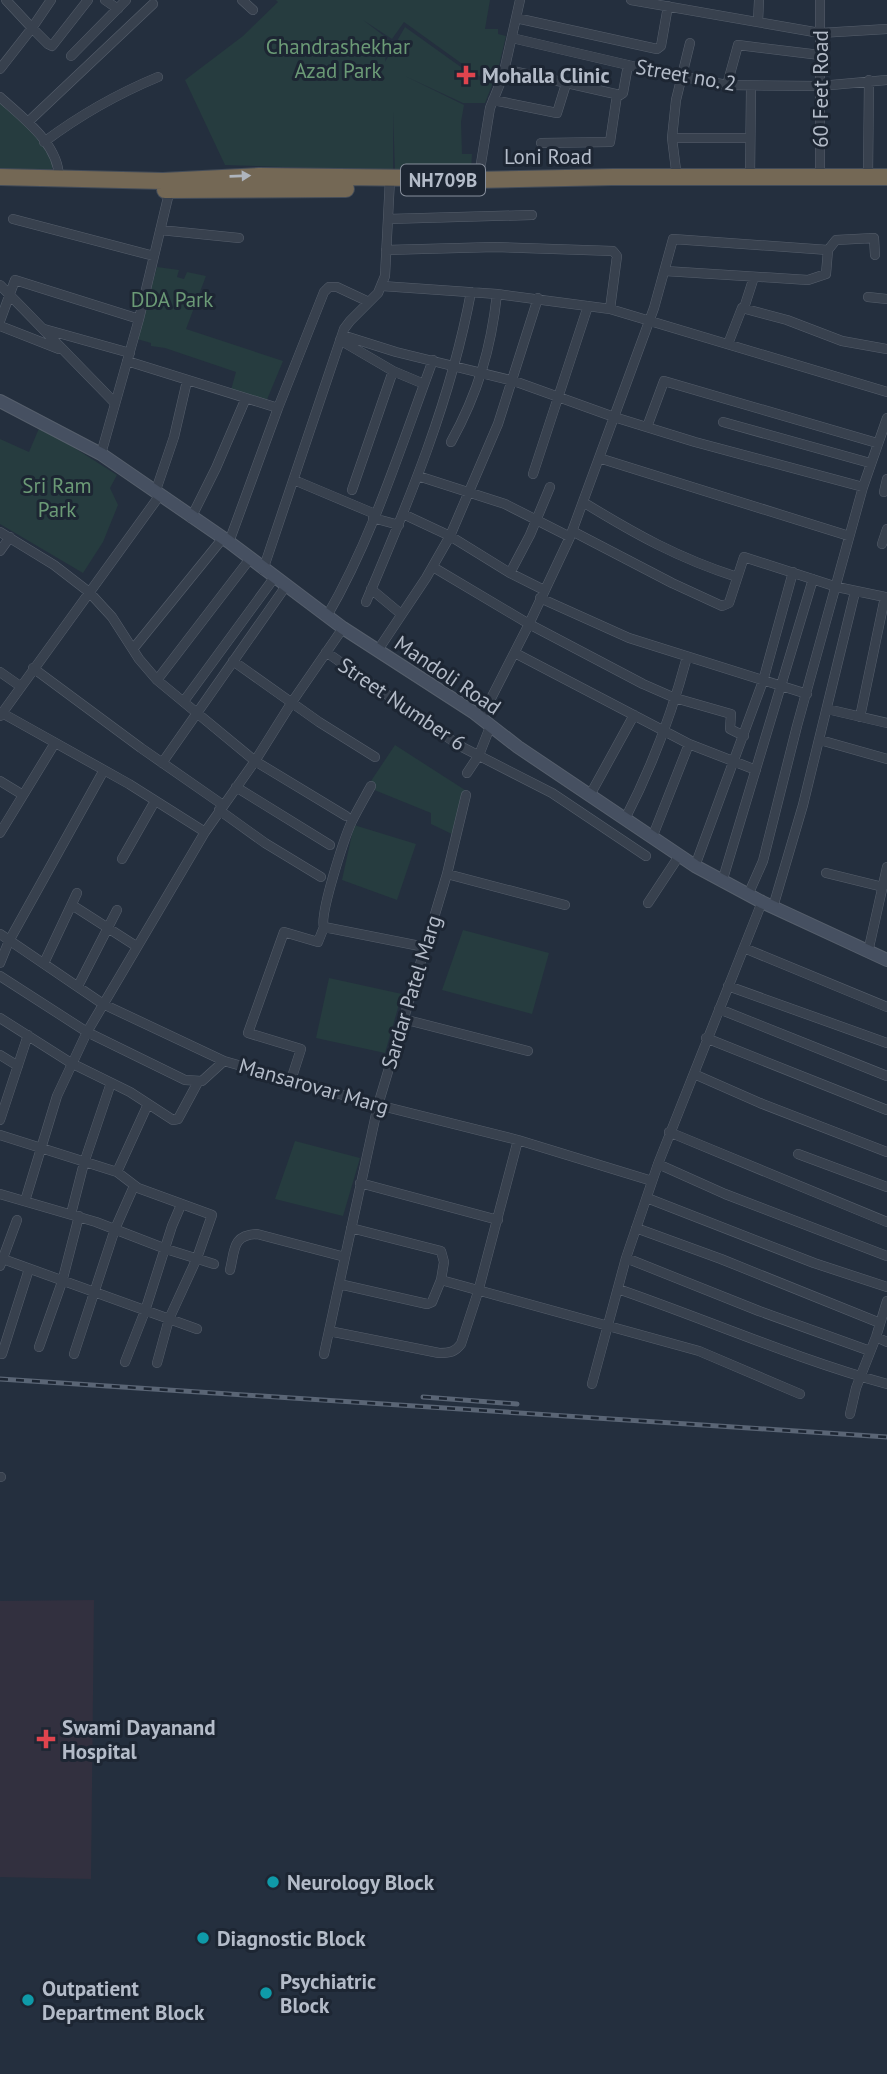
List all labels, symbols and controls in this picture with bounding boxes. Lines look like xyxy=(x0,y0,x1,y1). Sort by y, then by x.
street label: 60 Feet Road xyxy=(807,30,834,148)
park label: Chandrashekhar Azad Park xyxy=(266,33,410,84)
street label: Street no. 2 xyxy=(634,53,738,97)
place label: Mohalla Clinic xyxy=(482,62,610,89)
marker: Mohalla Clinic xyxy=(456,65,476,85)
street label: Loni Road xyxy=(504,143,592,170)
road number: NH709B xyxy=(401,164,485,196)
one-way arrow xyxy=(229,171,251,182)
park label: DDA Park xyxy=(131,286,213,313)
park label: Sri Ram Park xyxy=(22,472,92,523)
street label: Mandoli Road xyxy=(390,629,506,721)
street label: Street Number 6 xyxy=(333,651,471,757)
street label: Sardar Patel Marg xyxy=(375,912,447,1072)
street label: Mansarovar Marg xyxy=(236,1052,392,1120)
place label: Swami Dayanand Hospital xyxy=(62,1714,216,1765)
marker: Swami Dayanand Hospital xyxy=(36,1729,56,1749)
place label: Neurology Block xyxy=(287,1869,435,1896)
marker: Neurology Block xyxy=(265,1874,281,1890)
place label: Diagnostic Block xyxy=(217,1925,366,1952)
marker: Diagnostic Block xyxy=(195,1930,211,1946)
place label: Psychiatric Block xyxy=(280,1968,376,2019)
place label: Outpatient Department Block xyxy=(42,1975,205,2026)
marker: Psychiatric Block xyxy=(258,1985,274,2001)
marker: Outpatient Department Block xyxy=(20,1992,36,2008)

